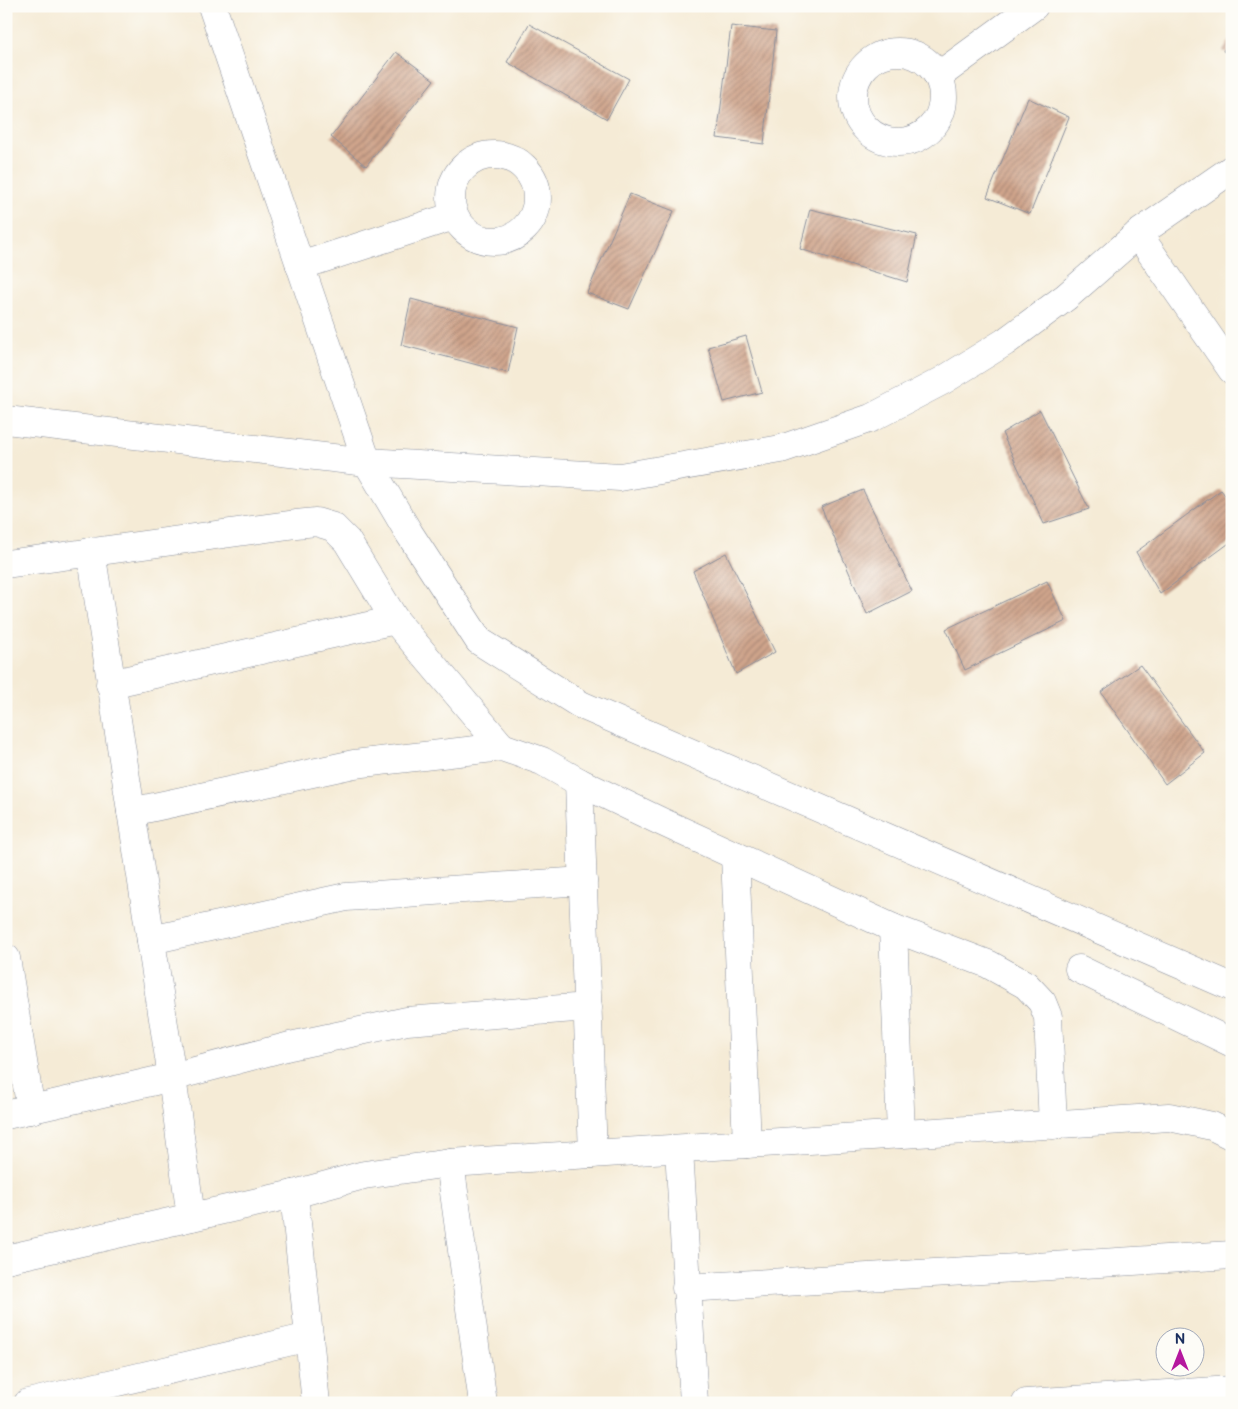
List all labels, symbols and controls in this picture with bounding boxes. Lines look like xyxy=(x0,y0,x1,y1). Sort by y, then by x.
north arrow xyxy=(1156,1326,1206,1376)
text: N xyxy=(1175,1331,1185,1348)

